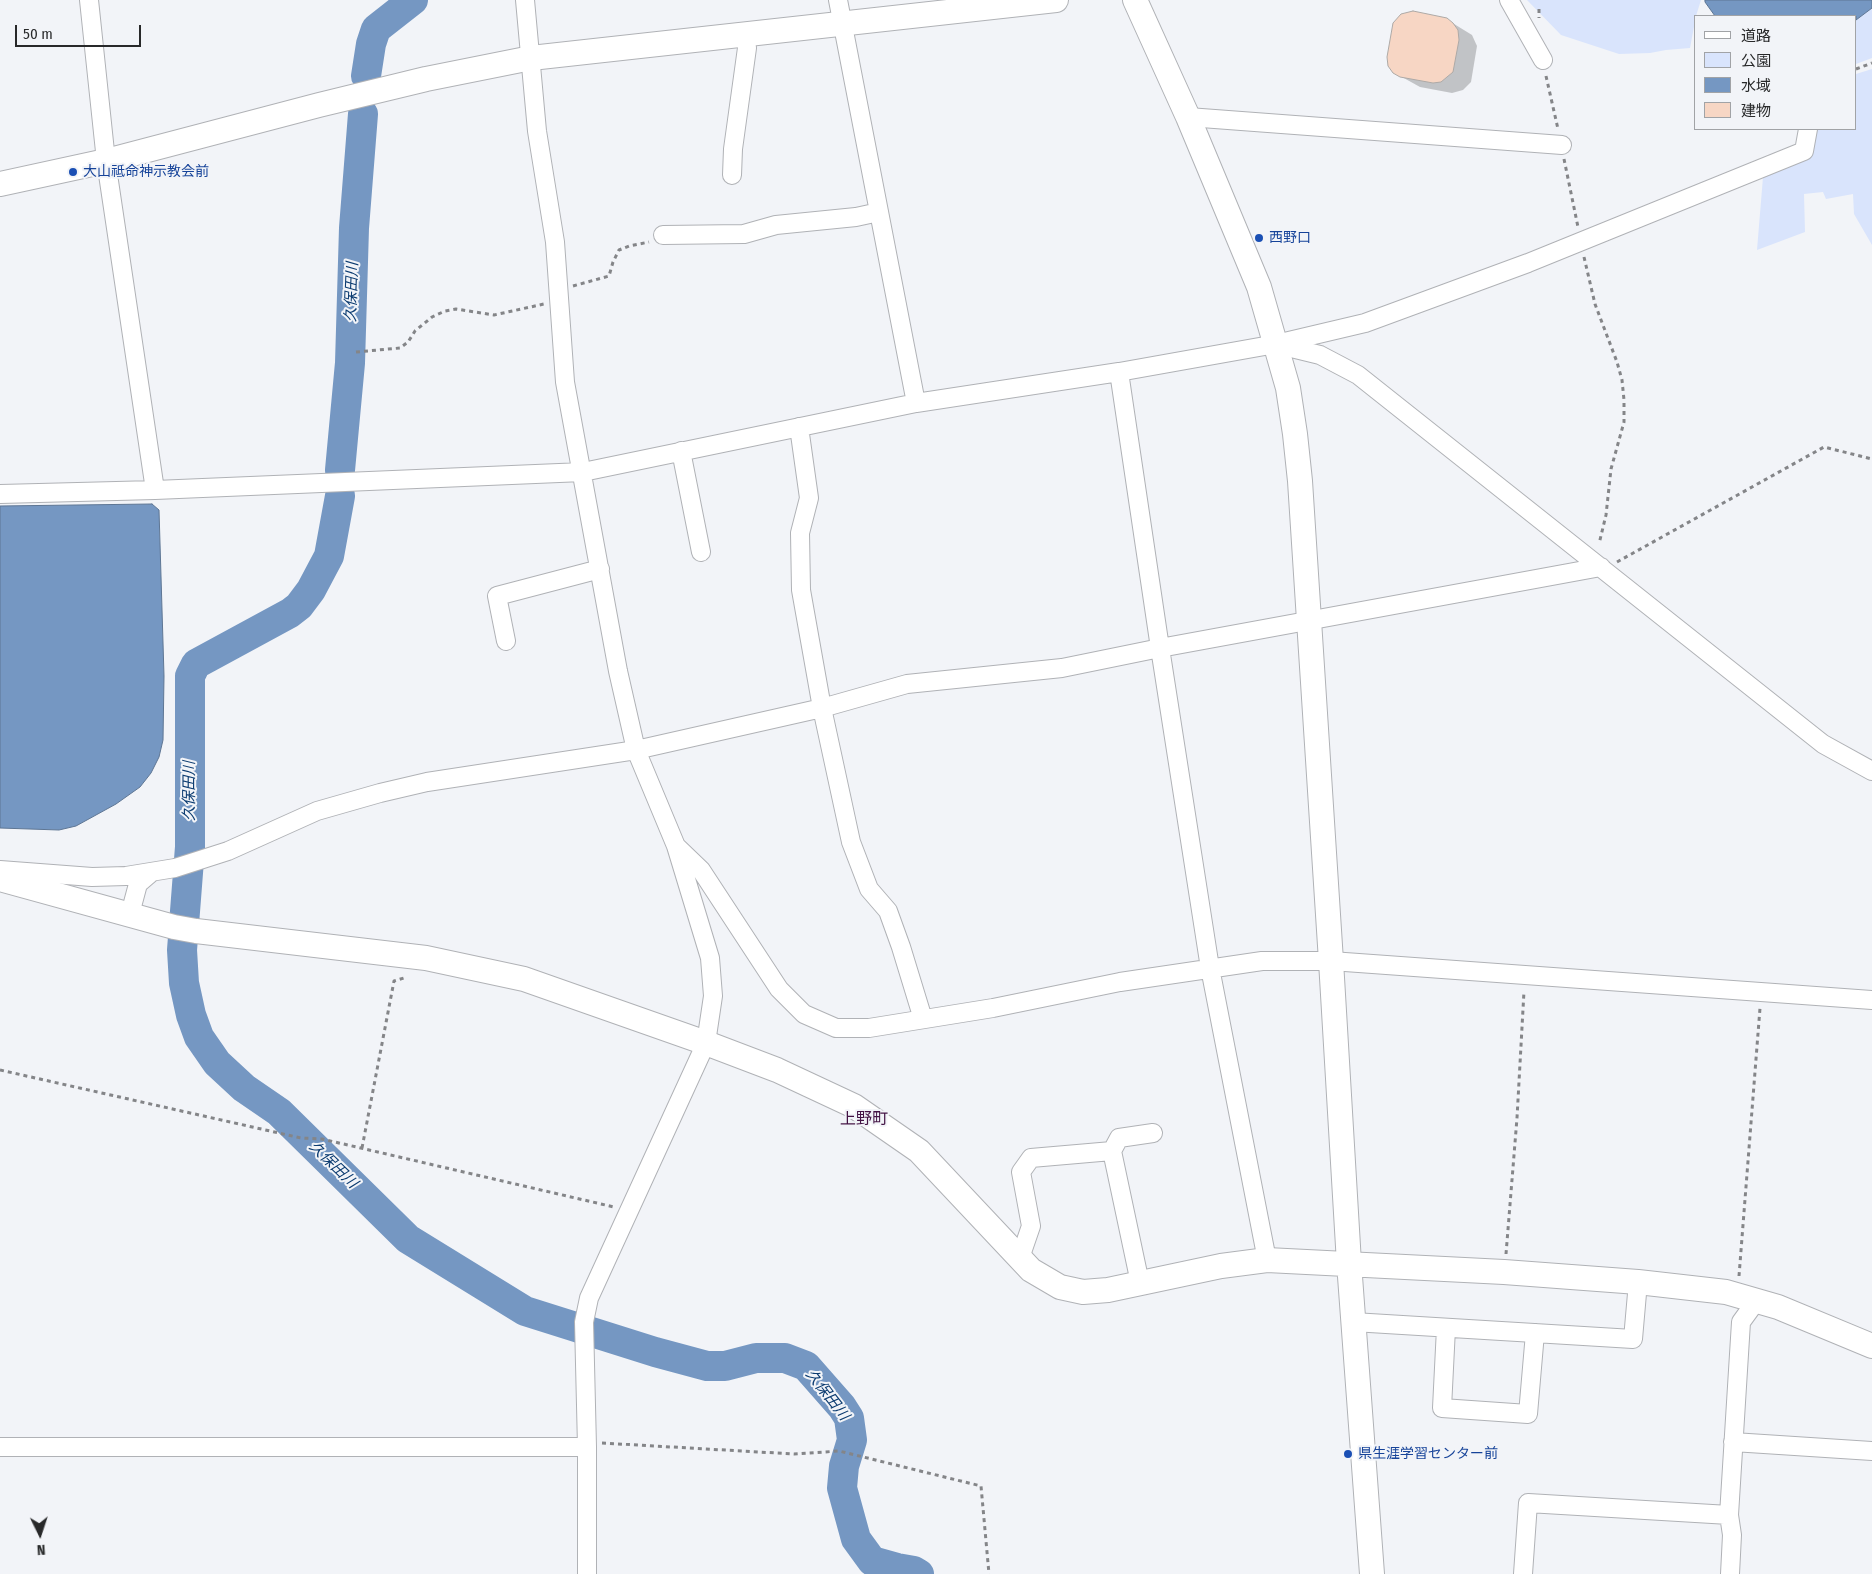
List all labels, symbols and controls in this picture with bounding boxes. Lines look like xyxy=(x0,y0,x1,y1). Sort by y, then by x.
scale bar xyxy=(18,15,144,47)
legend xyxy=(1694,15,1857,130)
text: 50 m xyxy=(23,25,53,43)
text: 道路 xyxy=(1741,27,1771,45)
text: 公園 xyxy=(1741,52,1771,70)
text: 水域 xyxy=(1741,77,1771,95)
text: 建物 xyxy=(1741,102,1771,120)
place label: 大山祗命神示教会前 xyxy=(83,164,209,180)
marker: 大山祗命神示教会前 xyxy=(67,166,79,178)
place label: 西野口 xyxy=(1269,230,1311,246)
marker: 西野口 xyxy=(1253,232,1265,244)
water label: 久保田川 xyxy=(342,262,362,322)
water label: 久保田川 xyxy=(181,761,199,821)
district label: 上野町 xyxy=(840,1110,888,1130)
water label: 久保田川 xyxy=(305,1138,361,1192)
water label: 久保田川 xyxy=(801,1366,853,1424)
place label: 県生涯学習センター前 xyxy=(1358,1446,1498,1462)
marker: 県生涯学習センター前 xyxy=(1342,1448,1354,1460)
north arrow xyxy=(15,1509,65,1559)
text: N xyxy=(36,1541,46,1558)

